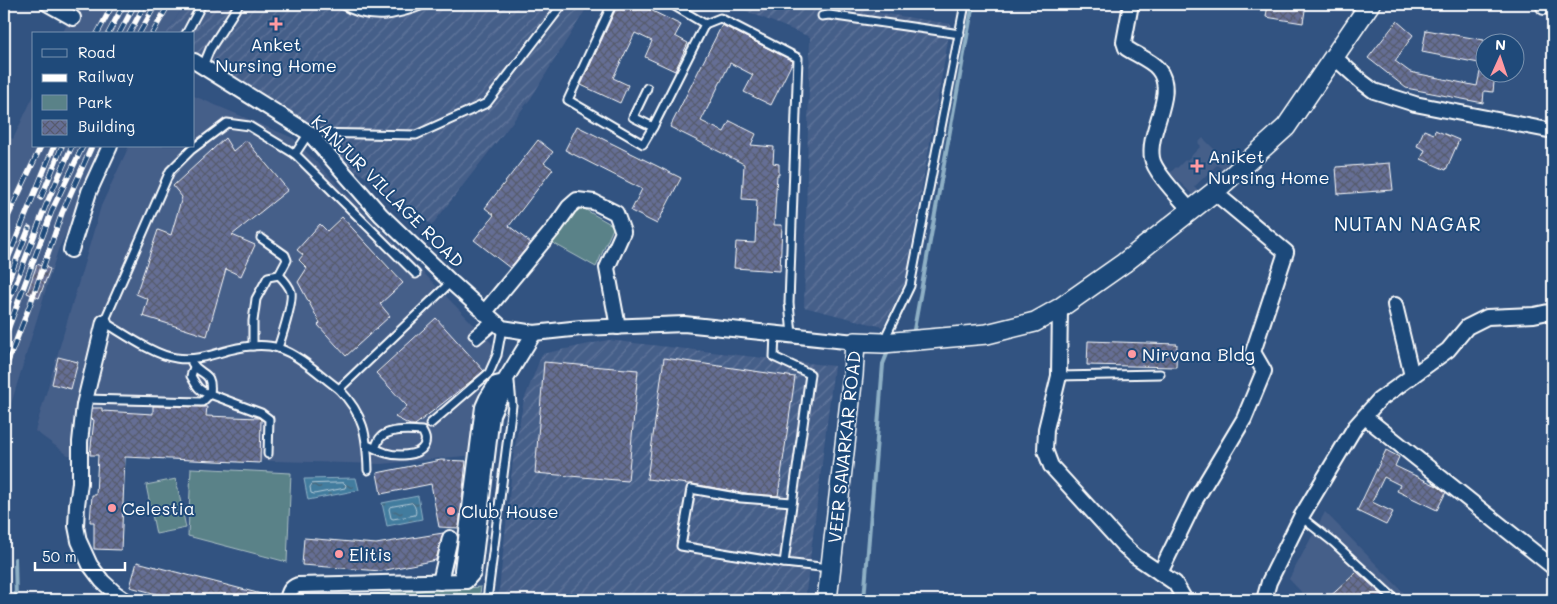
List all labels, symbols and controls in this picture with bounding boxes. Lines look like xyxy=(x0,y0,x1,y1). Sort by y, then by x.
marker: Anket Nursing Home xyxy=(269,17,283,31)
legend xyxy=(32,32,195,148)
place label: Anket Nursing Home xyxy=(215,32,337,77)
north arrow xyxy=(1474,32,1524,82)
text: N xyxy=(1495,35,1507,54)
text: Road xyxy=(78,42,115,62)
text: Railway xyxy=(78,66,134,86)
text: Park xyxy=(78,92,112,112)
street label: KANJUR VILLAGE ROAD xyxy=(306,109,470,273)
text: Building xyxy=(78,116,135,136)
place label: Aniket Nursing Home xyxy=(1208,144,1330,189)
marker: Aniket Nursing Home xyxy=(1190,159,1204,173)
district label: NUTAN NAGAR xyxy=(1334,211,1482,236)
place label: Nirvana Bldg xyxy=(1142,342,1255,366)
marker: Nirvana Bldg xyxy=(1126,348,1138,360)
street label: VEER SAVARKAR ROAD xyxy=(822,349,866,545)
place label: Celestia xyxy=(122,496,195,520)
place label: Club House xyxy=(461,499,559,523)
marker: Celestia xyxy=(106,502,118,514)
marker: Club House xyxy=(445,505,457,517)
scale bar xyxy=(35,539,125,571)
place label: Elitis xyxy=(349,542,392,566)
text: 50 m xyxy=(42,546,77,566)
marker: Elitis xyxy=(333,548,345,560)

